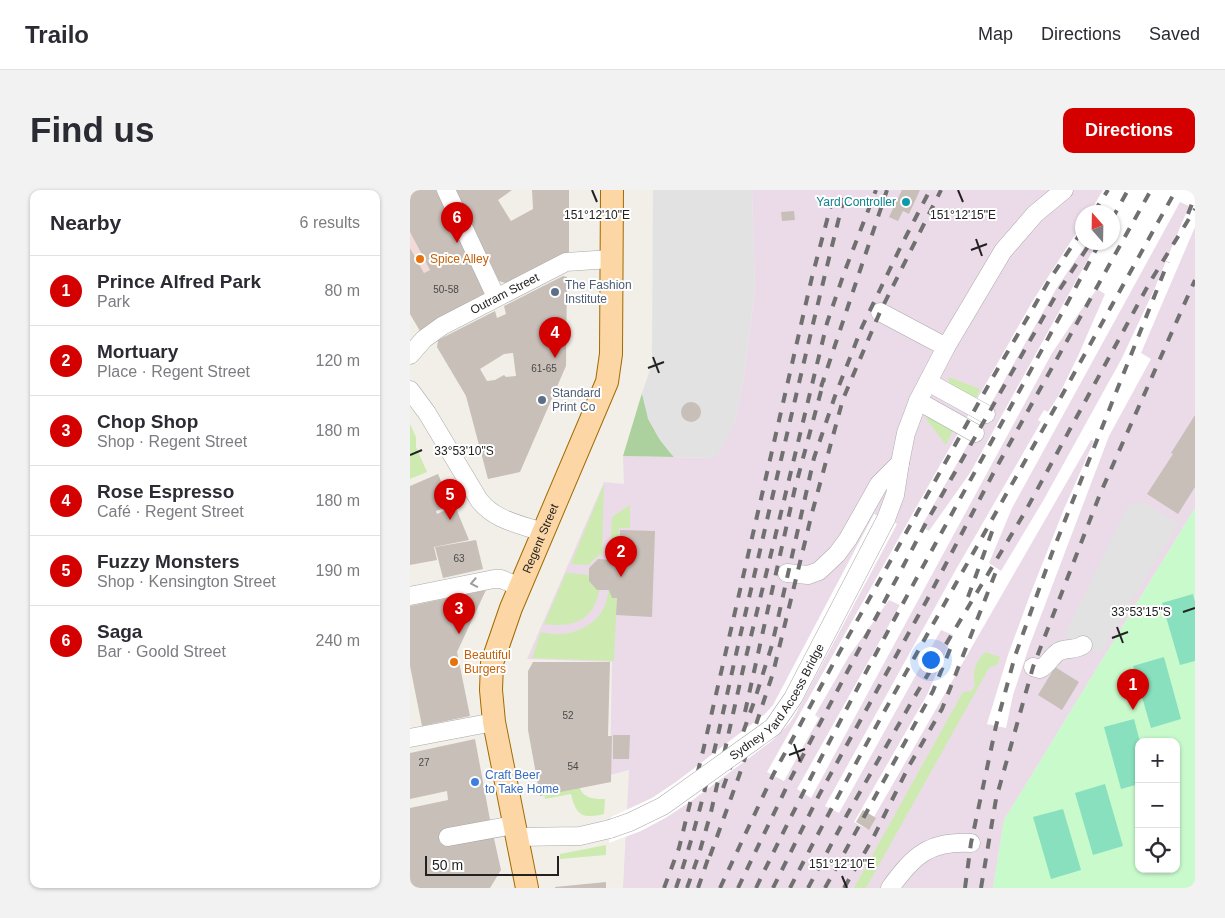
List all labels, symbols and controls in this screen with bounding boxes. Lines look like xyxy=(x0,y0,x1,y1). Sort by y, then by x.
text: Trailo xyxy=(25,21,89,48)
text: Map xyxy=(978,24,1013,44)
text: Directions xyxy=(1041,24,1121,44)
text: Saved xyxy=(1149,24,1200,44)
button: Directions xyxy=(1063,108,1195,153)
text: Find us xyxy=(30,110,154,149)
place label: Yard Controller xyxy=(816,195,896,209)
marker: Yard Controller xyxy=(900,196,912,208)
pin: 6 xyxy=(441,202,473,243)
north arrow xyxy=(1075,205,1120,250)
text: 151°12'10"E xyxy=(564,208,630,222)
text: 151°12'15"E xyxy=(930,208,996,222)
text: Nearby xyxy=(50,211,121,234)
text: 6 results xyxy=(300,214,360,231)
place label: Spice Alley xyxy=(430,252,489,266)
marker: Spice Alley xyxy=(414,253,426,265)
street label: Outram Street xyxy=(468,270,542,317)
text: Prince Alfred Park xyxy=(97,271,261,292)
place label: The Fashion Institute xyxy=(565,278,632,306)
text: 1 xyxy=(62,282,70,299)
text: 80 m xyxy=(324,282,360,299)
house number: 50-58 xyxy=(433,284,459,295)
marker: The Fashion Institute xyxy=(549,286,561,298)
text: Park xyxy=(97,293,130,310)
pin: 4 xyxy=(539,317,571,358)
text: Mortuary xyxy=(97,341,178,362)
text: 2 xyxy=(62,352,70,369)
text: 120 m xyxy=(316,352,360,369)
text: Place · Regent Street xyxy=(97,363,250,380)
house number: 61-65 xyxy=(531,363,557,374)
place label: Standard Print Co xyxy=(552,386,601,414)
marker: Standard Print Co xyxy=(536,394,548,406)
text: Chop Shop xyxy=(97,411,198,432)
text: 3 xyxy=(62,422,70,439)
text: 180 m xyxy=(316,422,360,439)
text: Shop · Regent Street xyxy=(97,433,247,450)
text: 33°53'10"S xyxy=(434,444,494,458)
pin: 5 xyxy=(434,479,466,520)
text: Rose Espresso xyxy=(97,481,234,502)
text: 4 xyxy=(62,492,70,509)
text: 180 m xyxy=(316,492,360,509)
street label: Regent Street xyxy=(520,501,562,575)
text: Café · Regent Street xyxy=(97,503,244,520)
pin: 2 xyxy=(605,536,637,577)
text: Fuzzy Monsters xyxy=(97,551,240,572)
house number: 63 xyxy=(453,553,465,564)
text: 5 xyxy=(62,562,70,579)
text: 190 m xyxy=(316,562,360,579)
text: Shop · Kensington Street xyxy=(97,573,276,590)
one-way arrow xyxy=(469,578,478,588)
pin: 3 xyxy=(443,593,475,634)
text: 33°53'15"S xyxy=(1111,605,1171,619)
text: Saga xyxy=(97,621,142,642)
text: 6 xyxy=(62,632,70,649)
text: 240 m xyxy=(316,632,360,649)
street label: Sydney Yard Access Bridge xyxy=(727,641,827,763)
text: Bar · Goold Street xyxy=(97,643,226,660)
your location xyxy=(918,647,944,673)
place label: Beautiful Burgers xyxy=(464,648,511,676)
marker: Beautiful Burgers xyxy=(448,656,460,668)
pin: 1 xyxy=(1117,669,1149,710)
house number: 52 xyxy=(562,710,574,721)
map controls xyxy=(1135,738,1180,873)
button: + xyxy=(1135,738,1180,783)
house number: 27 xyxy=(418,757,430,768)
house number: 54 xyxy=(567,761,579,772)
place label: Craft Beer to Take Home xyxy=(485,768,559,796)
marker: Craft Beer to Take Home xyxy=(469,776,481,788)
button: − xyxy=(1135,783,1180,828)
button: locate xyxy=(1135,828,1180,873)
scale bar xyxy=(425,853,559,876)
text: 50 m xyxy=(432,857,463,873)
text: 151°12'10"E xyxy=(809,857,875,871)

